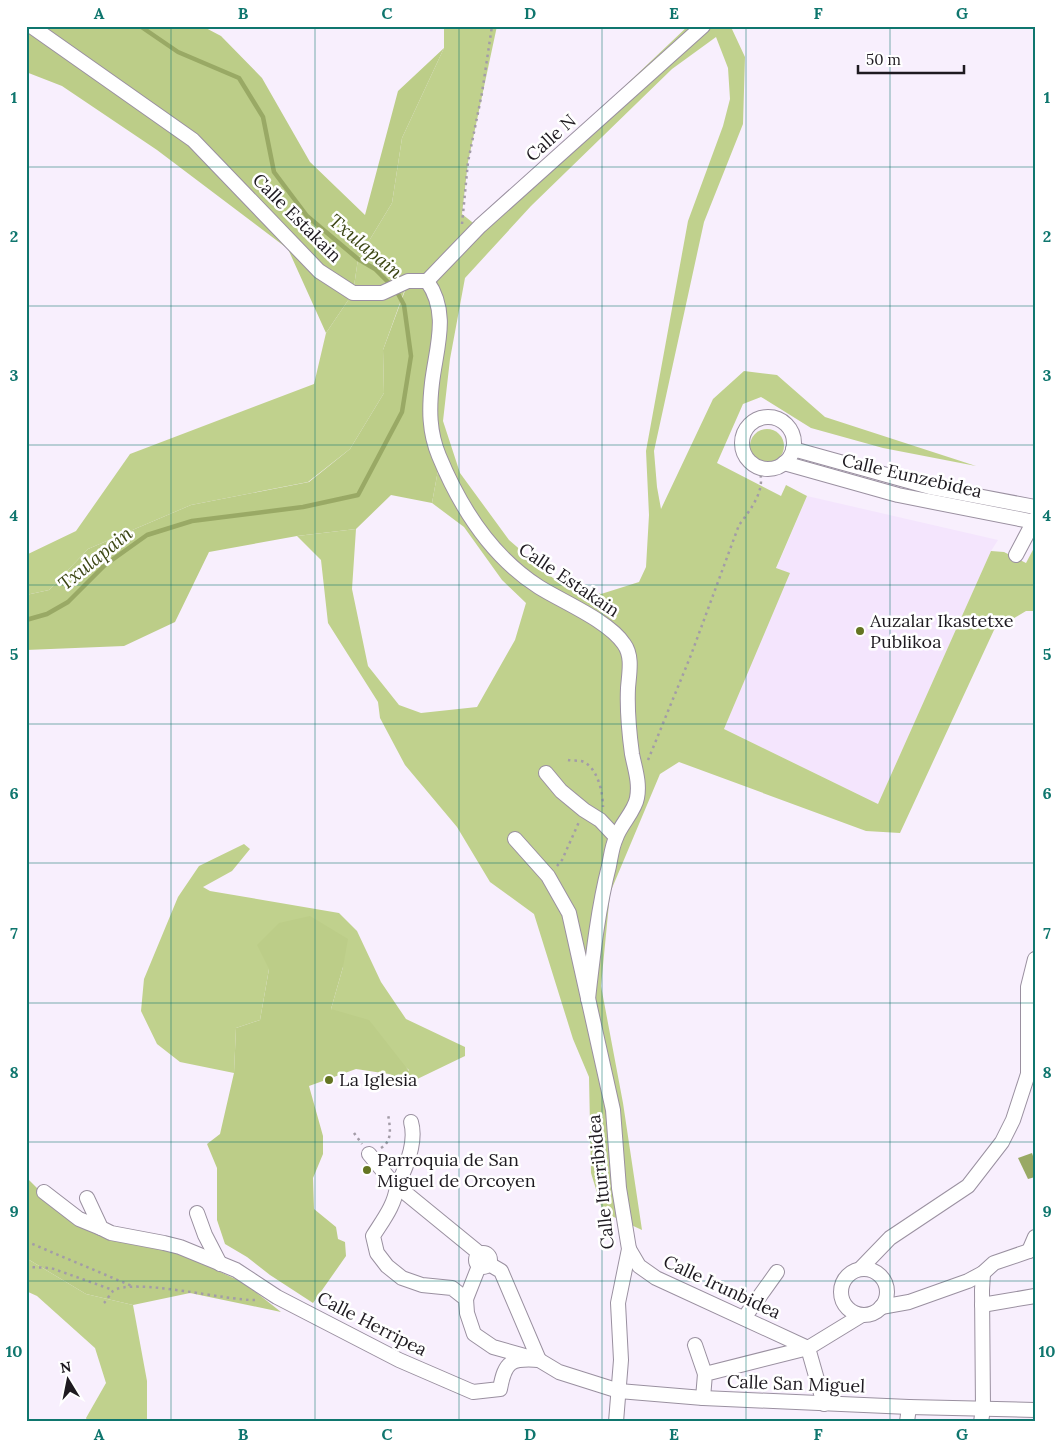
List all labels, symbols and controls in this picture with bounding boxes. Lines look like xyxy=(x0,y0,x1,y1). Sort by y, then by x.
text: A xyxy=(94,3,105,23)
text: B xyxy=(238,3,249,23)
text: C xyxy=(381,3,393,23)
text: D xyxy=(524,3,536,23)
text: E xyxy=(669,3,679,23)
text: F xyxy=(813,3,823,23)
text: G xyxy=(956,3,968,23)
scale bar xyxy=(858,42,965,74)
text: 50 m xyxy=(866,50,901,69)
text: 1 xyxy=(11,87,17,107)
text: 1 xyxy=(1044,87,1050,107)
street label: Calle N xyxy=(521,109,581,166)
street label: Calle Estakain xyxy=(248,168,347,267)
water label: Txulapain xyxy=(324,208,408,284)
text: 2 xyxy=(10,226,18,246)
text: 2 xyxy=(1043,226,1051,246)
text: 3 xyxy=(10,365,19,385)
text: 3 xyxy=(1043,365,1052,385)
street label: Calle Eunzebidea xyxy=(840,448,984,503)
text: 4 xyxy=(10,505,19,525)
text: 4 xyxy=(1043,505,1052,525)
water label: Txulapain xyxy=(53,521,137,595)
street label: Calle Estakain xyxy=(514,537,624,622)
place label: Auzalar Ikastetxe Publikoa xyxy=(869,609,1014,653)
marker: Auzalar Ikastetxe Publikoa xyxy=(854,625,866,637)
text: 5 xyxy=(10,644,19,664)
text: 5 xyxy=(1043,644,1052,664)
text: 6 xyxy=(9,783,19,803)
text: 6 xyxy=(1042,783,1052,803)
text: 7 xyxy=(10,923,18,943)
text: 7 xyxy=(1043,923,1051,943)
text: 8 xyxy=(9,1062,19,1082)
text: 8 xyxy=(1042,1062,1052,1082)
place label: La Iglesia xyxy=(339,1068,417,1091)
marker: La Iglesia xyxy=(323,1074,335,1086)
street label: Calle Iturribidea xyxy=(582,1113,619,1251)
place label: Parroquia de San Miguel de Orcoyen xyxy=(377,1148,536,1192)
marker: Parroquia de San Miguel de Orcoyen xyxy=(361,1164,373,1176)
text: 9 xyxy=(9,1201,19,1221)
text: 9 xyxy=(1042,1201,1052,1221)
street label: Calle Irunbidea xyxy=(660,1249,785,1324)
street label: Calle Herripea xyxy=(314,1286,431,1361)
text: 10 xyxy=(6,1341,22,1361)
text: 10 xyxy=(1039,1341,1055,1361)
north arrow xyxy=(42,1356,92,1406)
text: N xyxy=(59,1357,73,1377)
street label: Calle San Miguel xyxy=(727,1370,866,1397)
text: A xyxy=(94,1424,105,1444)
text: B xyxy=(238,1424,249,1444)
text: C xyxy=(381,1424,393,1444)
text: D xyxy=(524,1424,536,1444)
text: E xyxy=(669,1424,679,1444)
text: F xyxy=(813,1424,823,1444)
text: G xyxy=(956,1424,968,1444)

